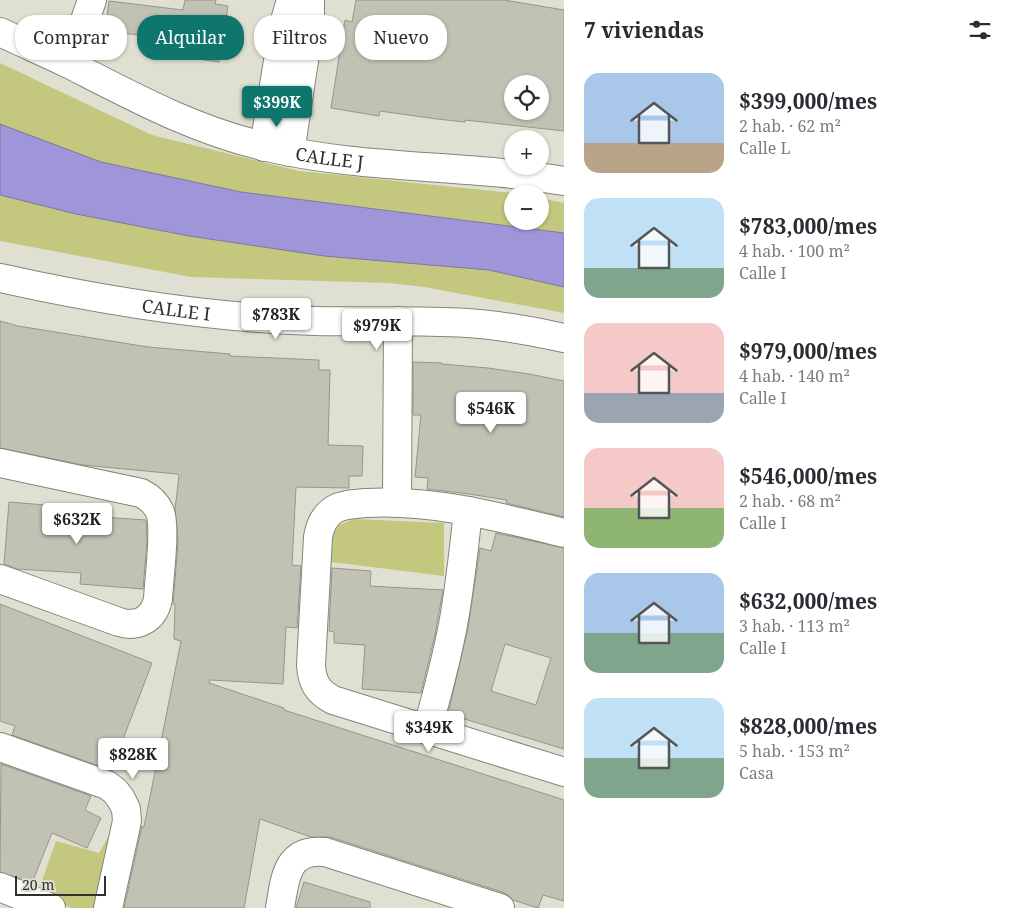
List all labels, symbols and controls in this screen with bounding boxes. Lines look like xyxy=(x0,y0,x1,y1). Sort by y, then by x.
chip: Comprar xyxy=(15,15,127,60)
chip: Alquilar xyxy=(137,15,244,60)
chip: Filtros xyxy=(254,15,345,60)
chip: Nuevo xyxy=(355,15,447,60)
text: 7 viviendas xyxy=(584,16,704,44)
icon: filters xyxy=(966,16,994,44)
map controls xyxy=(504,75,549,230)
button: locate xyxy=(504,75,549,120)
pin: $399K xyxy=(242,86,312,128)
text: $399,000/mes xyxy=(739,87,877,115)
text: $399K xyxy=(253,91,301,113)
icon: home xyxy=(624,93,684,153)
text: 2 hab. · 62 m² xyxy=(739,115,841,137)
button: + xyxy=(504,130,549,175)
text: Calle L xyxy=(739,137,790,159)
street label: CALLE J xyxy=(294,141,365,174)
button: − xyxy=(504,185,549,230)
text: $783,000/mes xyxy=(739,212,877,240)
icon: home xyxy=(624,218,684,278)
text: 4 hab. · 100 m² xyxy=(739,240,850,262)
text: Calle I xyxy=(739,262,786,284)
street label: CALLE I xyxy=(140,293,212,326)
pin: $783K xyxy=(241,298,311,340)
text: $783K xyxy=(252,303,300,325)
pin: $979K xyxy=(342,308,412,351)
text: $979K xyxy=(353,314,401,336)
text: $979,000/mes xyxy=(739,337,877,365)
icon: home xyxy=(624,343,684,403)
text: 4 hab. · 140 m² xyxy=(739,365,850,387)
text: Calle I xyxy=(739,387,786,409)
pin: $546K xyxy=(456,392,526,434)
text: $546K xyxy=(467,397,515,419)
text: $546,000/mes xyxy=(739,462,877,490)
icon: home xyxy=(624,468,684,528)
text: 2 hab. · 68 m² xyxy=(739,490,841,512)
pin: $632K xyxy=(42,502,112,545)
text: $632K xyxy=(53,508,101,530)
text: Calle I xyxy=(739,512,786,534)
text: $632,000/mes xyxy=(739,587,877,615)
icon: home xyxy=(624,593,684,653)
text: 3 hab. · 113 m² xyxy=(739,615,850,637)
text: Calle I xyxy=(739,637,786,659)
pin: $349K xyxy=(394,710,464,753)
text: $828,000/mes xyxy=(739,712,877,740)
text: $349K xyxy=(405,716,453,738)
icon: home xyxy=(624,718,684,778)
pin: $828K xyxy=(98,738,168,780)
text: 5 hab. · 153 m² xyxy=(739,740,850,762)
text: $828K xyxy=(109,743,157,765)
text: Casa xyxy=(739,762,774,784)
scale bar xyxy=(15,873,106,896)
text: 20 m xyxy=(22,875,55,894)

